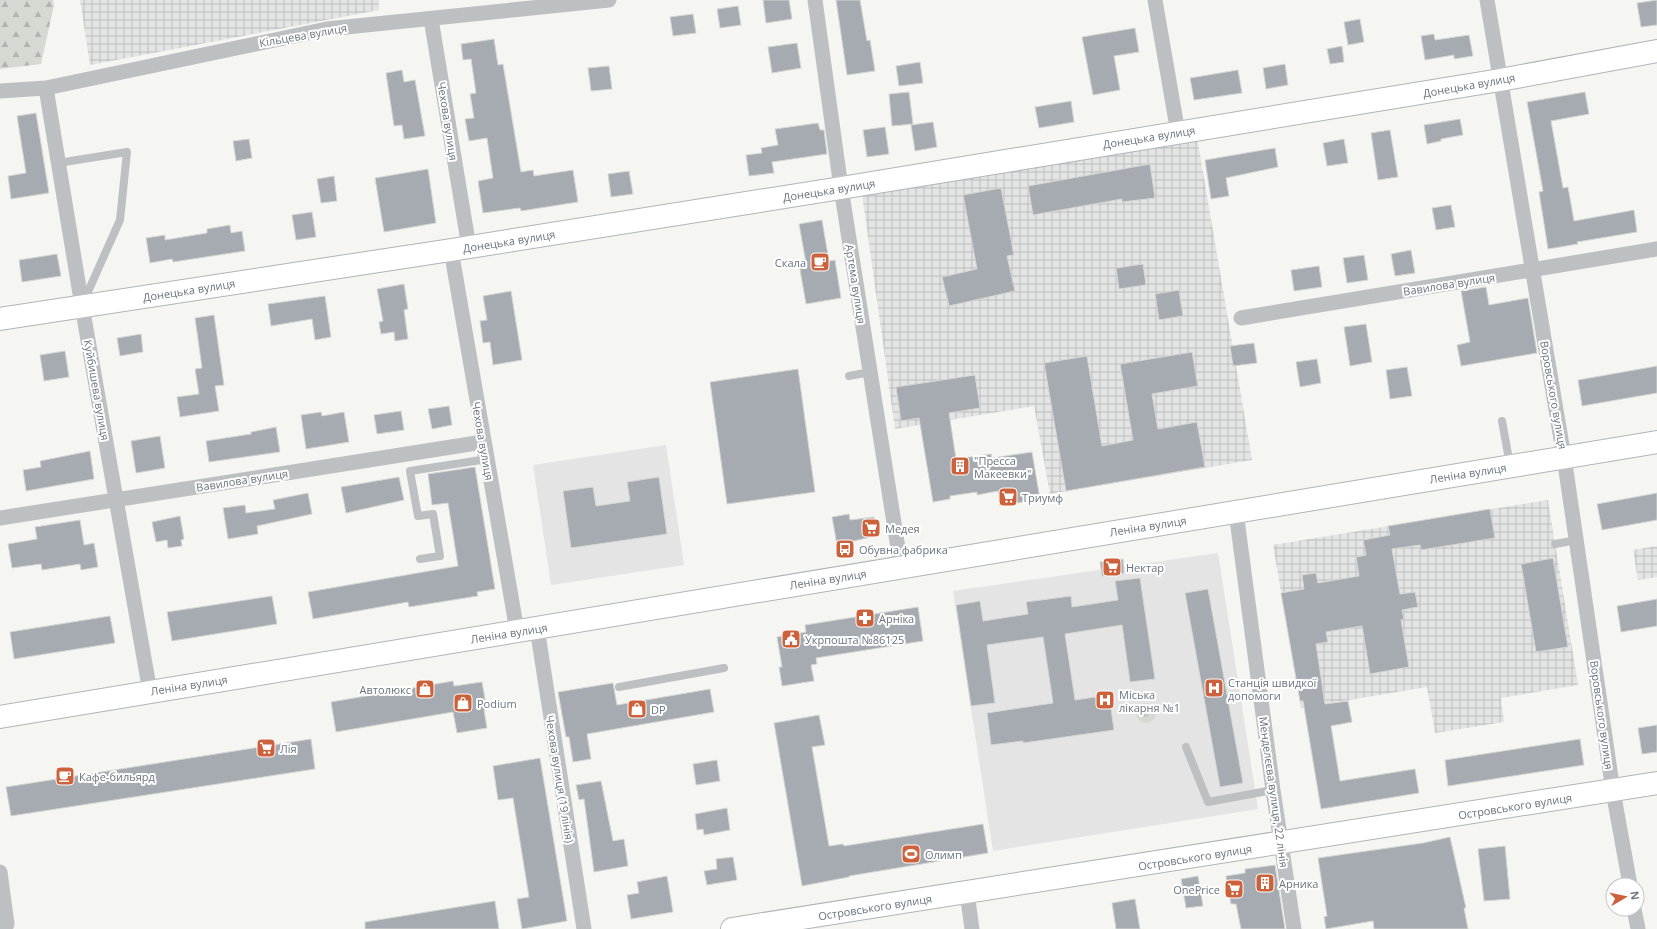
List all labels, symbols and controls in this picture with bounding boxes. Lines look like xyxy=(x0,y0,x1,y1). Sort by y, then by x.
street label: Кільцева вулиця xyxy=(258,20,348,50)
street label: Донецька вулиця xyxy=(1422,70,1516,100)
street label: Чехова вулиця xyxy=(434,81,462,161)
street label: Донецька вулиця xyxy=(1102,122,1196,152)
street label: Донецька вулиця xyxy=(782,175,876,205)
street label: Донецька вулиця xyxy=(462,226,556,256)
street label: Артема вулиця xyxy=(842,243,870,325)
cafe icon: Скала xyxy=(809,251,831,273)
place label: Скала xyxy=(775,255,806,270)
street label: Вавилова вулиця xyxy=(1402,269,1496,299)
street label: Донецька вулиця xyxy=(142,275,236,305)
street label: Куйбишева вулиця xyxy=(81,338,113,442)
street label: Воровського вулиця xyxy=(1537,340,1571,450)
street label: Чехова вулиця xyxy=(469,401,497,481)
place label: "Пресса Макеевки" xyxy=(974,453,1031,481)
building icon: "Пресса Макеевки" xyxy=(949,455,971,477)
street label: Леніна вулиця xyxy=(1428,460,1508,486)
street label: Вавилова вулиця xyxy=(195,465,289,495)
supermarket icon: Триумф xyxy=(997,486,1019,508)
place label: Триумф xyxy=(1022,490,1063,505)
street label: Леніна вулиця xyxy=(1108,513,1188,539)
supermarket icon: Медея xyxy=(860,517,882,539)
place label: Медея xyxy=(885,521,920,536)
bus stop icon: Обувна фабрика xyxy=(834,538,856,560)
place label: Обувна фабрика xyxy=(859,542,948,557)
supermarket icon: Нектар xyxy=(1101,556,1123,578)
place label: Нектар xyxy=(1126,560,1164,575)
street label: Леніна вулиця xyxy=(788,566,868,592)
pharmacy icon: Арніка xyxy=(854,607,876,629)
place label: Арніка xyxy=(879,611,914,626)
street label: Леніна вулиця xyxy=(469,620,549,646)
public building icon: Укрпошта №86125 xyxy=(780,628,802,650)
place label: Укрпошта №86125 xyxy=(805,632,904,647)
street label: Воровського вулиця xyxy=(1587,660,1617,770)
street label: Леніна вулиця xyxy=(149,672,229,698)
place label: Станція швидкої допомоги xyxy=(1228,675,1317,703)
hospital icon: Станція швидкої допомоги xyxy=(1203,677,1225,699)
shop icon: Автолюкс xyxy=(414,678,436,700)
place label: Автолюкс xyxy=(360,682,411,697)
place label: Міська лікарня №1 xyxy=(1119,687,1180,715)
hospital icon: Міська лікарня №1 xyxy=(1094,689,1116,711)
shop icon: Podium xyxy=(452,692,474,714)
place label: Podium xyxy=(477,696,517,711)
shop icon: DP xyxy=(626,698,648,720)
place label: DP xyxy=(651,702,666,717)
street label: Чехова вулиця (19 лiнiя) xyxy=(542,714,578,844)
street label: Менделєєва вулиця, 22 лінія xyxy=(1256,716,1292,868)
supermarket icon: Лія xyxy=(255,737,277,759)
place label: Лія xyxy=(280,741,297,756)
cafe icon: Кафе-бильярд xyxy=(54,765,76,787)
place label: Кафе-бильярд xyxy=(79,769,156,784)
street label: Островського вулиця xyxy=(1457,790,1573,822)
street label: Островського вулиця xyxy=(1137,841,1253,873)
sports icon: Олимп xyxy=(900,843,922,865)
place label: Олимп xyxy=(925,847,962,862)
building icon: Арника xyxy=(1254,872,1276,894)
place label: Арника xyxy=(1279,876,1318,891)
north arrow xyxy=(1605,877,1645,917)
supermarket icon: OnePrice xyxy=(1223,878,1245,900)
place label: OnePrice xyxy=(1173,882,1220,897)
text: N xyxy=(1627,890,1643,901)
street label: Островського вулиця xyxy=(817,891,933,923)

